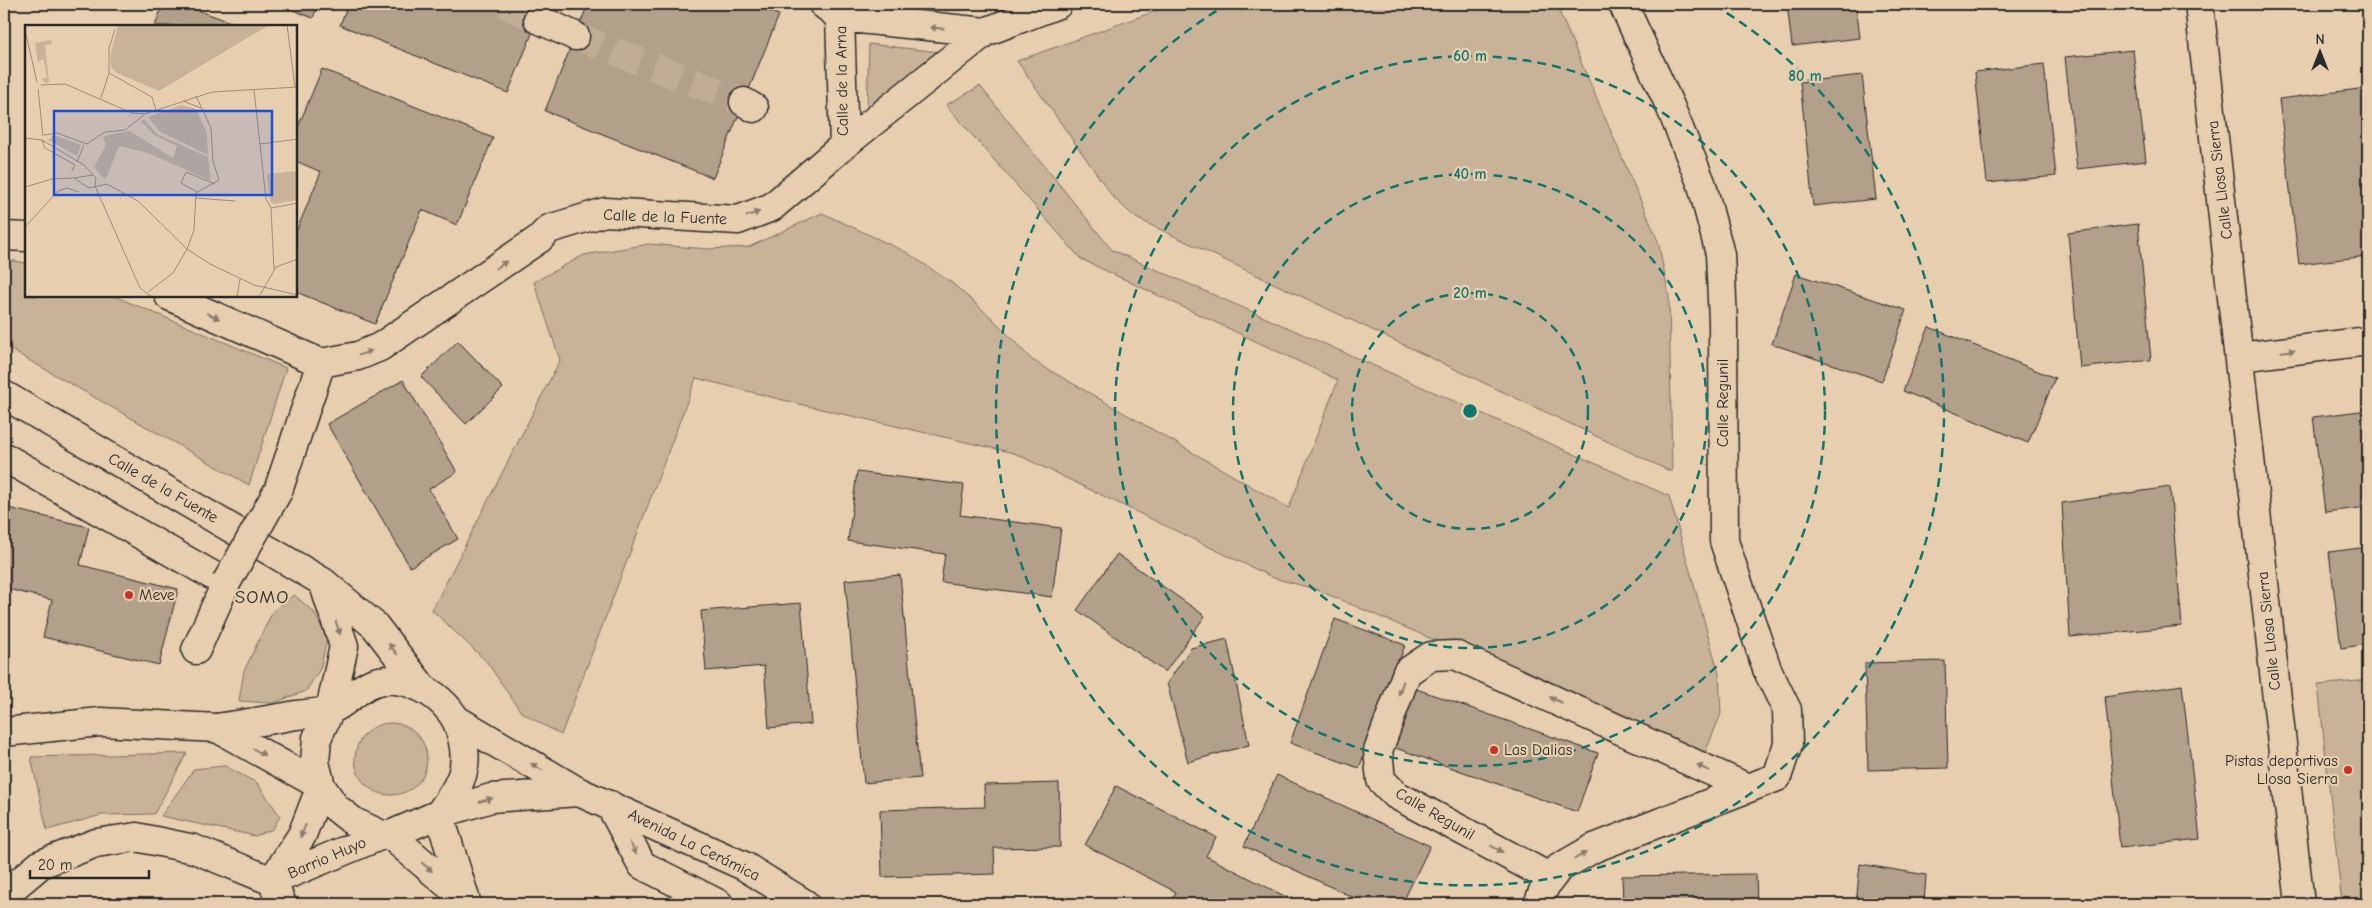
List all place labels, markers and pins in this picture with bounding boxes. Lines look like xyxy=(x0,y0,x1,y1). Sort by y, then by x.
centre of rings xyxy=(1461,402,1479,420)
place label: Meve xyxy=(139,586,175,604)
marker: Meve xyxy=(123,589,135,601)
place label: Las Dalias xyxy=(1504,741,1573,759)
marker: Las Dalias xyxy=(1488,744,1500,756)
place label: Pistas deportivas Llosa Sierra xyxy=(2225,752,2338,788)
marker: Pistas deportivas Llosa Sierra xyxy=(2342,764,2354,776)

